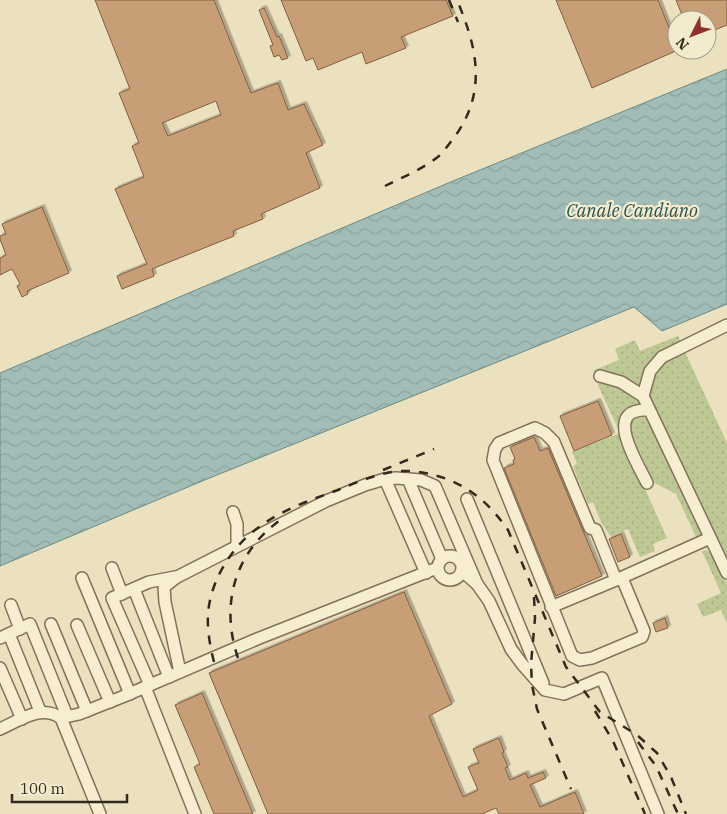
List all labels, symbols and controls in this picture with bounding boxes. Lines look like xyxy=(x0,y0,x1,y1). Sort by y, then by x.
north arrow xyxy=(667,10,717,60)
text: N xyxy=(672,34,693,54)
water label: Canale Candiano xyxy=(566,199,698,222)
scale bar xyxy=(12,772,128,804)
text: 100 m xyxy=(20,779,65,798)

